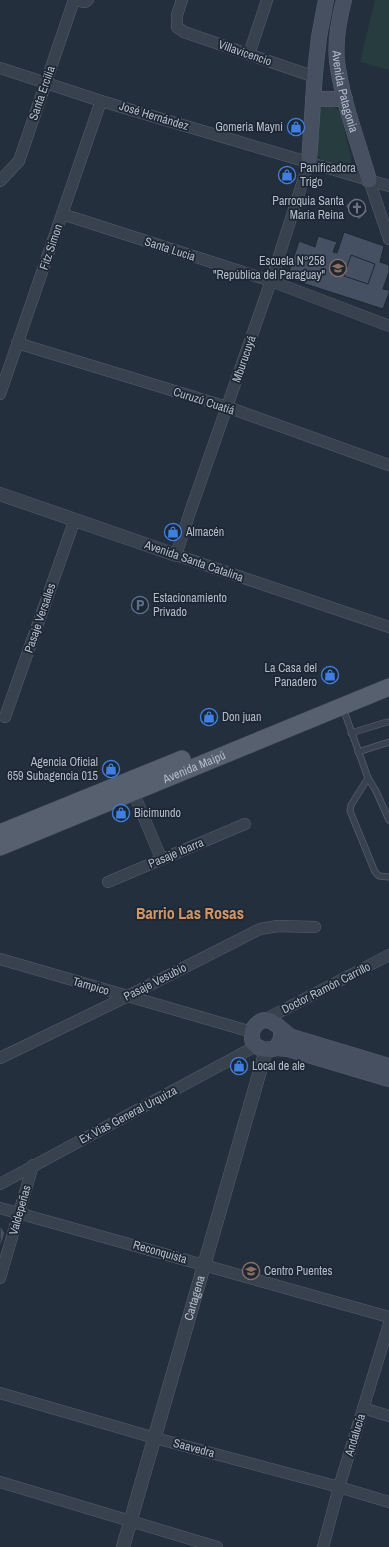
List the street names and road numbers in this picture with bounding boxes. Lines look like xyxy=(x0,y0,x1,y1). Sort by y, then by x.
street label: Villavicencio xyxy=(216,36,274,70)
street label: Avenida Patagonia xyxy=(328,49,362,135)
street label: Santa Ercilia xyxy=(25,63,59,122)
street label: José Hernández xyxy=(117,98,191,134)
street label: Fitz Simon xyxy=(36,222,66,272)
street label: Santa Lucia xyxy=(143,233,198,265)
street label: Mburucuyá xyxy=(229,333,260,385)
street label: Curuzú Cuatiá xyxy=(171,384,237,419)
street label: Avenida Santa Catalina xyxy=(141,536,246,586)
street label: Pasaje Versalles xyxy=(21,581,59,655)
street label: Avenida Maipú xyxy=(160,747,228,787)
street label: Pasaje Ibarra xyxy=(146,834,207,872)
street label: Pasaje Vesubio xyxy=(121,959,189,1005)
street label: Doctor Ramón Carrillo xyxy=(279,959,373,1017)
street label: Tampico xyxy=(71,973,111,999)
street label: Ex Vias General Urquiza xyxy=(76,1082,180,1148)
street label: Valdepeñas xyxy=(5,1183,35,1237)
street label: Reconquista xyxy=(131,1237,189,1267)
street label: Cartagena xyxy=(181,1273,209,1322)
street label: Andalucía xyxy=(341,1411,369,1459)
street label: Saavedra xyxy=(172,1435,217,1461)

